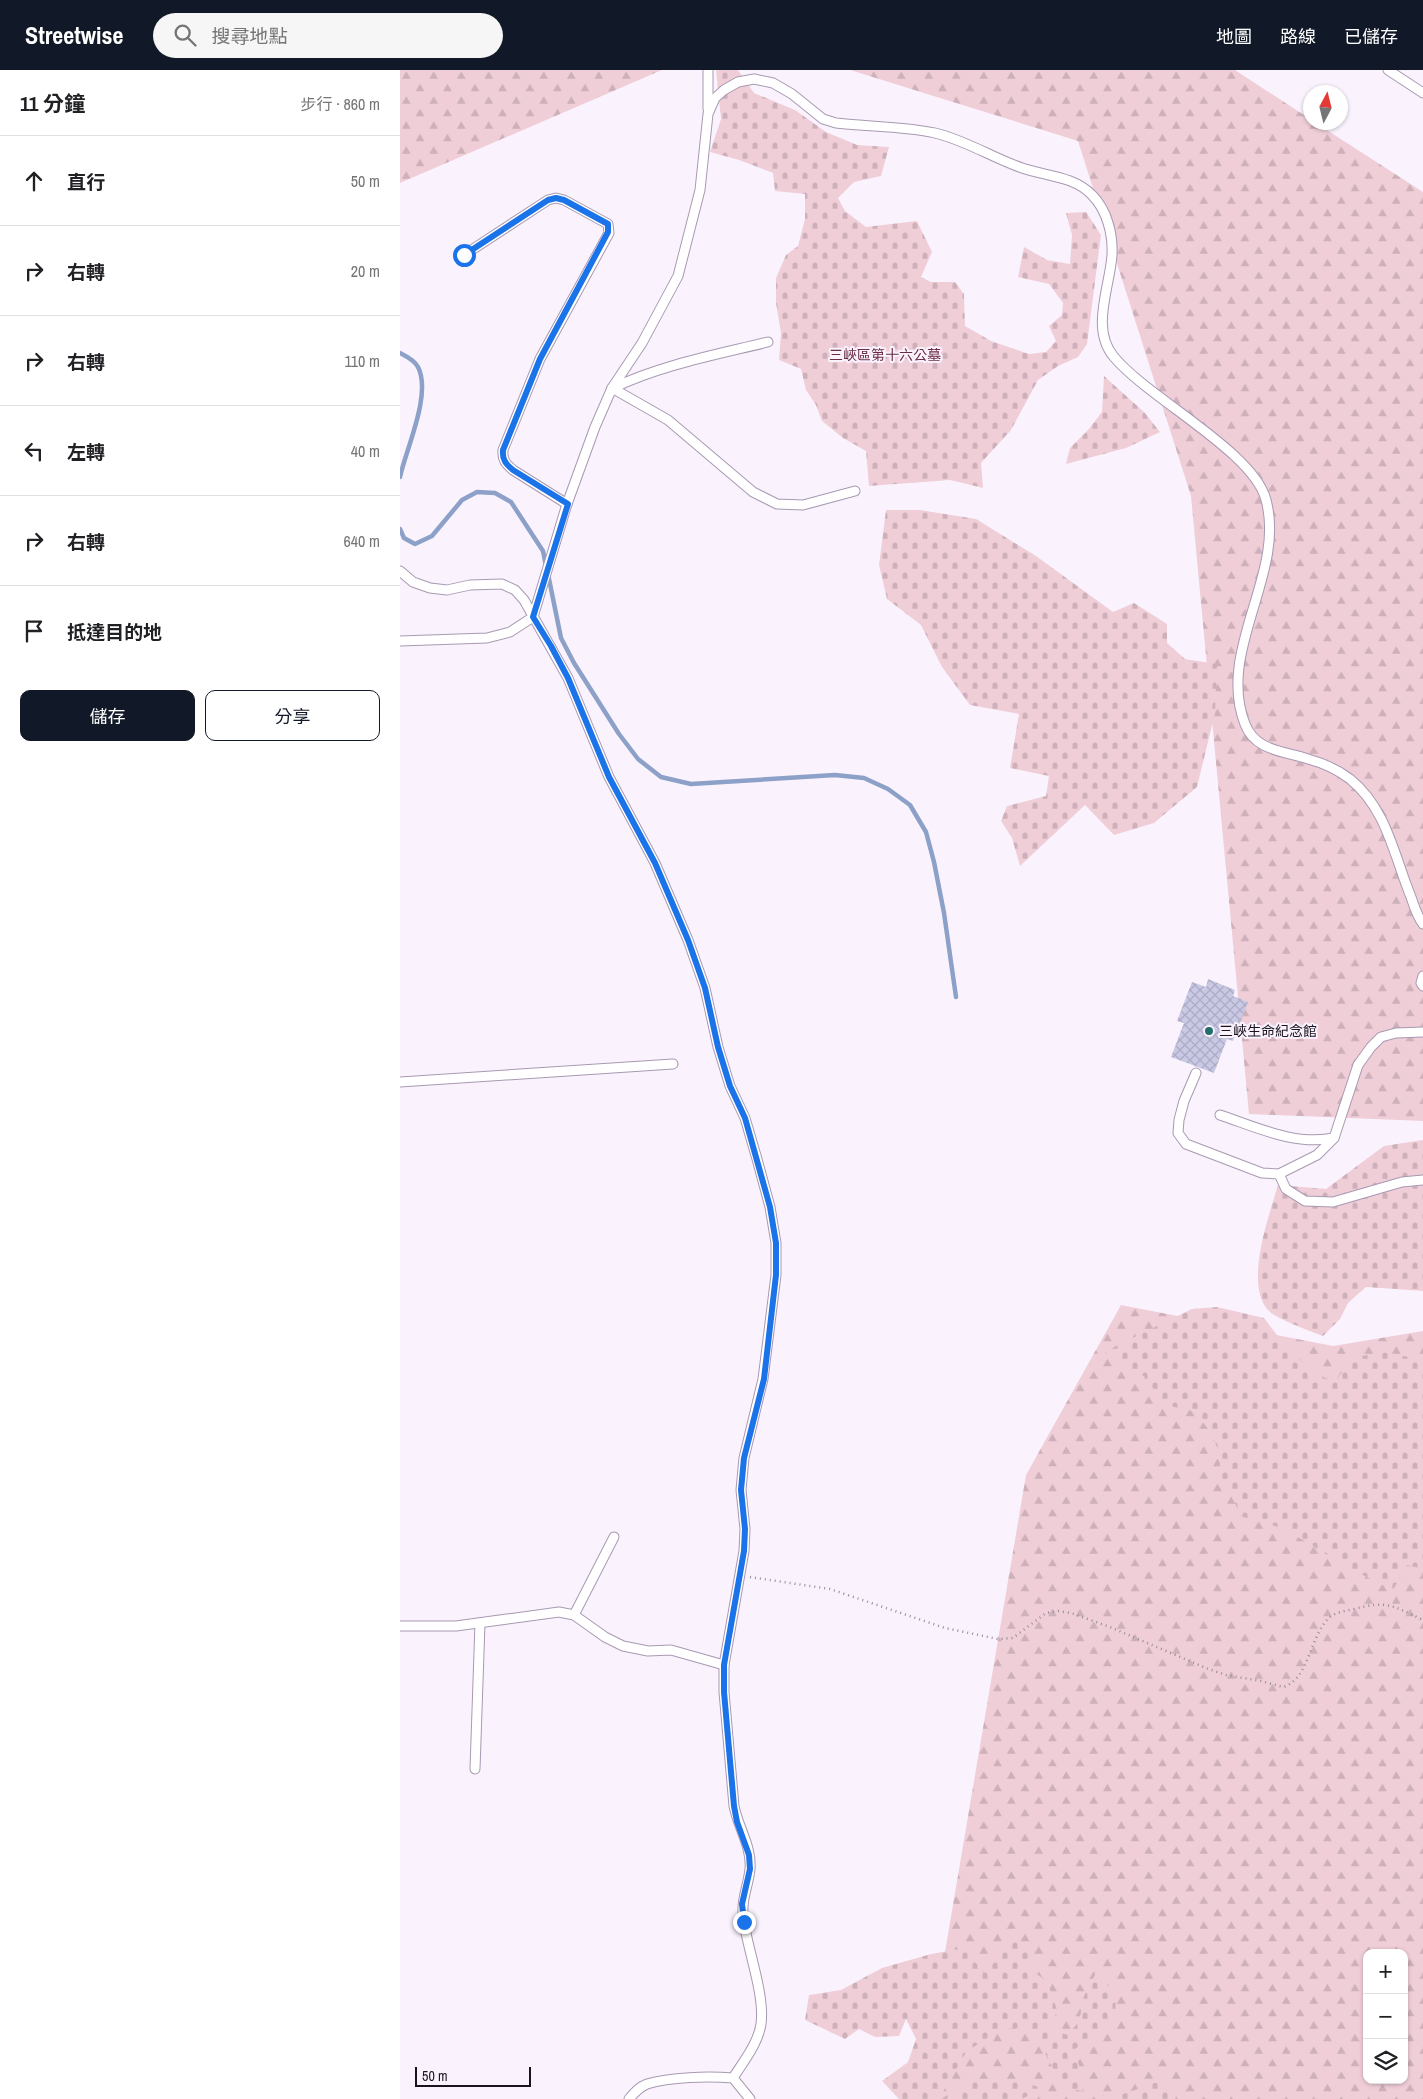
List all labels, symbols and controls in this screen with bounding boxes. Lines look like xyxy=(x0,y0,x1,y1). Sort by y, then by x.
search box xyxy=(153,13,503,58)
text: Streetwise xyxy=(25,19,123,51)
icon: search xyxy=(171,21,199,49)
text: 搜尋地點 xyxy=(211,23,287,49)
text: 地圖 xyxy=(1216,24,1252,49)
text: 路線 xyxy=(1280,24,1316,49)
text: 已儲存 xyxy=(1344,24,1398,49)
north arrow xyxy=(1303,85,1348,130)
text: 11 分鐘 xyxy=(20,89,85,118)
text: 步行 · 860 m xyxy=(301,93,380,115)
icon: ahead xyxy=(20,167,48,195)
text: 直行 xyxy=(67,169,105,195)
text: 50 m xyxy=(351,170,380,192)
route start xyxy=(453,244,476,267)
icon: right xyxy=(20,257,48,285)
text: 右轉 xyxy=(67,259,105,285)
text: 20 m xyxy=(351,260,380,282)
park label: 三峽區第十六公墓 xyxy=(829,346,941,364)
icon: right xyxy=(20,347,48,375)
text: 右轉 xyxy=(67,349,105,375)
text: 110 m xyxy=(344,350,380,372)
icon: left xyxy=(20,437,48,465)
text: 左轉 xyxy=(67,439,105,465)
text: 40 m xyxy=(351,440,380,462)
icon: right xyxy=(20,527,48,555)
text: 右轉 xyxy=(67,529,105,555)
text: 640 m xyxy=(344,530,380,552)
icon: arrive xyxy=(20,617,48,645)
text: 抵達目的地 xyxy=(67,619,162,645)
button: 儲存 xyxy=(20,690,195,741)
button: 分享 xyxy=(205,690,380,741)
place label: 三峽生命紀念館 xyxy=(1219,1022,1317,1040)
marker: 三峽生命紀念館 xyxy=(1203,1025,1215,1037)
route end xyxy=(733,1911,756,1934)
map controls xyxy=(1363,1949,1408,2084)
button: + xyxy=(1363,1949,1408,1994)
button: − xyxy=(1363,1994,1408,2039)
button: layers xyxy=(1363,2039,1408,2084)
scale bar xyxy=(415,2064,531,2087)
text: 50 m xyxy=(422,2067,448,2085)

